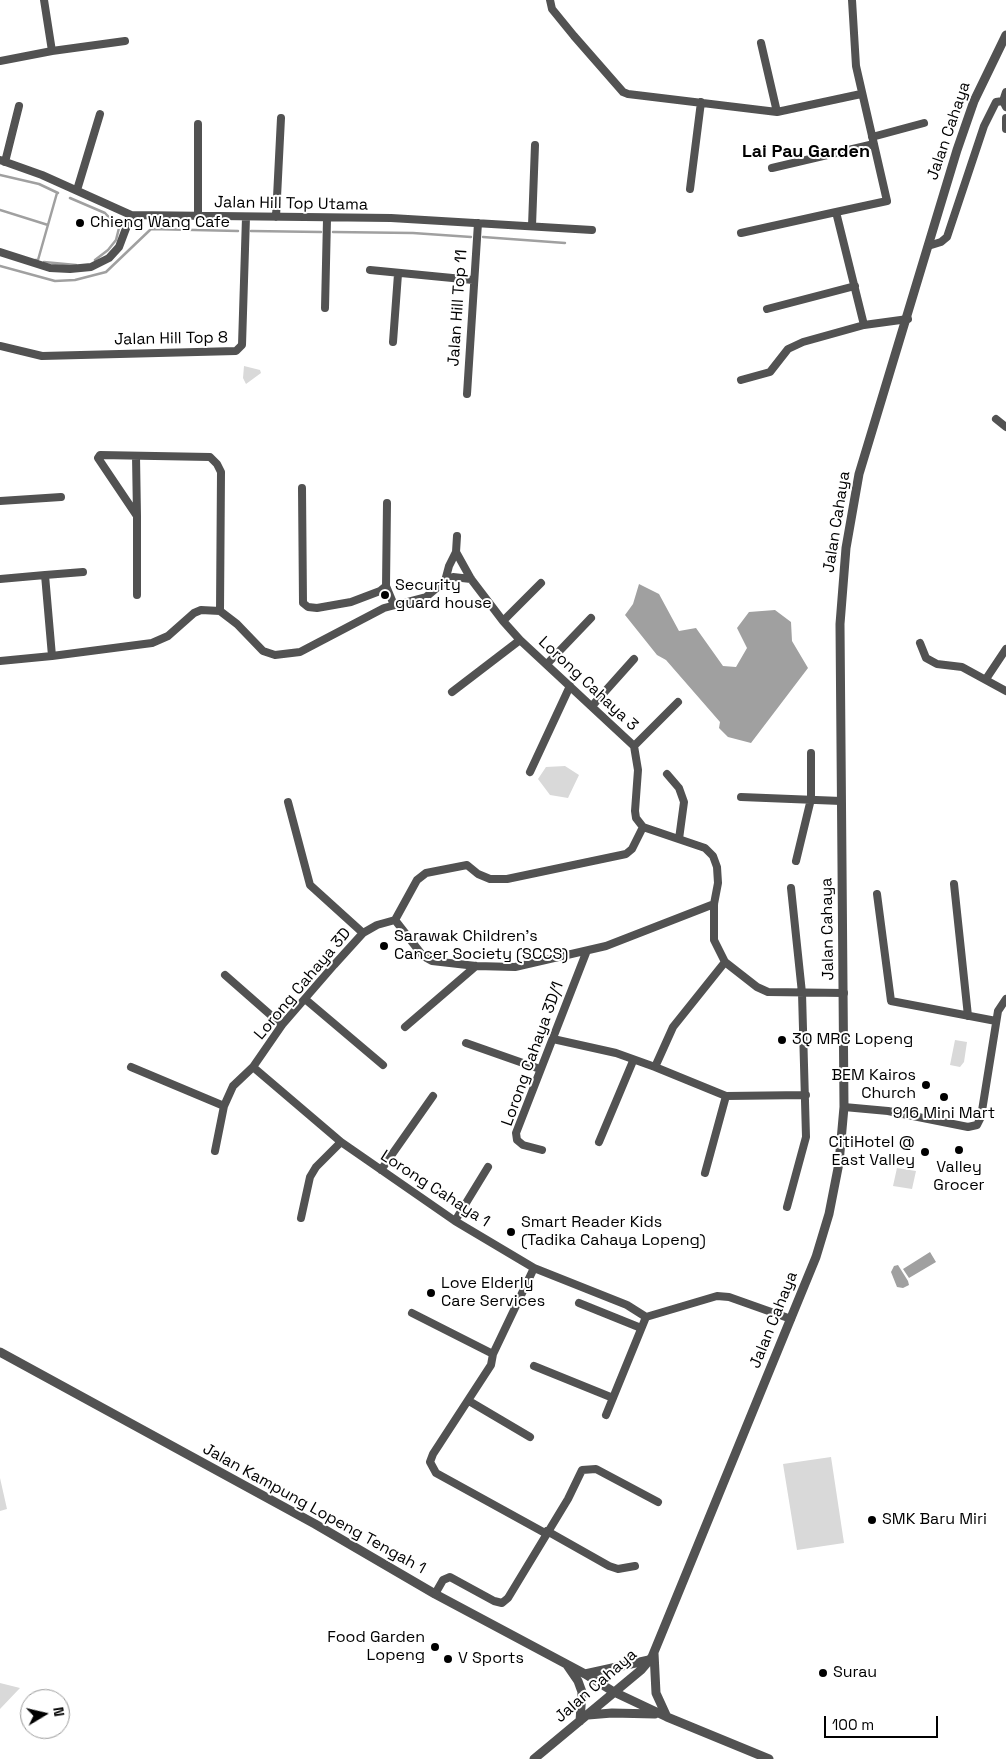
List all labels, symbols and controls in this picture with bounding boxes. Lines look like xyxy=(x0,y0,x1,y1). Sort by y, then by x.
street label: Jalan Cahaya xyxy=(923,79,975,183)
district label: Lai Pau Garden xyxy=(742,141,870,163)
street label: Jalan Hill Top Utama xyxy=(214,193,368,215)
place label: Chieng Wang Cafe xyxy=(90,213,230,233)
marker: Chieng Wang Cafe xyxy=(74,217,86,229)
street label: Jalan Hill Top 11 xyxy=(444,249,472,367)
street label: Jalan Hill Top 8 xyxy=(114,328,228,350)
street label: Jalan Cahaya xyxy=(819,470,855,574)
place label: Security guard house xyxy=(395,576,492,614)
marker: Security guard house xyxy=(379,589,391,601)
street label: Lorong Cahaya 3 xyxy=(534,633,642,735)
street label: Jalan Cahaya xyxy=(818,878,838,980)
street label: Lorong Cahaya 3D xyxy=(251,924,355,1044)
place label: Sarawak Children's Cancer Society (SCCS) xyxy=(394,927,568,965)
marker: Sarawak Children's Cancer Society (SCCS) xyxy=(378,940,390,952)
street label: Lorong Cahaya 3D/1 xyxy=(498,979,568,1129)
place label: 3Q MRC Lopeng xyxy=(792,1030,913,1050)
marker: 3Q MRC Lopeng xyxy=(776,1034,788,1046)
place label: BEM Kairos Church xyxy=(832,1066,916,1104)
marker: BEM Kairos Church xyxy=(920,1079,932,1091)
marker: 916 Mini Mart xyxy=(938,1091,950,1103)
place label: 916 Mini Mart xyxy=(893,1104,995,1124)
place label: CitiHotel @ East Valley xyxy=(828,1133,915,1171)
marker: Valley Grocer xyxy=(953,1144,965,1156)
marker: CitiHotel @ East Valley xyxy=(919,1146,931,1158)
street label: Lorong Cahaya 1 xyxy=(377,1147,493,1231)
place label: Valley Grocer xyxy=(933,1158,985,1196)
place label: Smart Reader Kids (Tadika Cahaya Lopeng) xyxy=(521,1213,706,1251)
marker: Smart Reader Kids (Tadika Cahaya Lopeng) xyxy=(505,1226,517,1238)
street label: Jalan Cahaya xyxy=(746,1269,802,1371)
place label: Love Elderly Care Services xyxy=(441,1274,545,1312)
marker: Love Elderly Care Services xyxy=(425,1287,437,1299)
street label: Jalan Kampung Lopeng Tengah 1 xyxy=(199,1440,429,1578)
place label: SMK Baru Miri xyxy=(882,1510,987,1530)
marker: SMK Baru Miri xyxy=(866,1514,878,1526)
place label: Food Garden Lopeng xyxy=(327,1628,425,1666)
marker: Food Garden Lopeng xyxy=(429,1641,441,1653)
street label: Jalan Cahaya xyxy=(551,1645,641,1727)
place label: V Sports xyxy=(458,1649,524,1669)
marker: V Sports xyxy=(442,1653,454,1665)
place label: Surau xyxy=(833,1663,877,1683)
marker: Surau xyxy=(817,1667,829,1679)
north arrow xyxy=(20,1689,70,1739)
text: N xyxy=(49,1706,68,1718)
scale bar xyxy=(826,1706,940,1738)
text: 100 m xyxy=(832,1715,874,1734)

